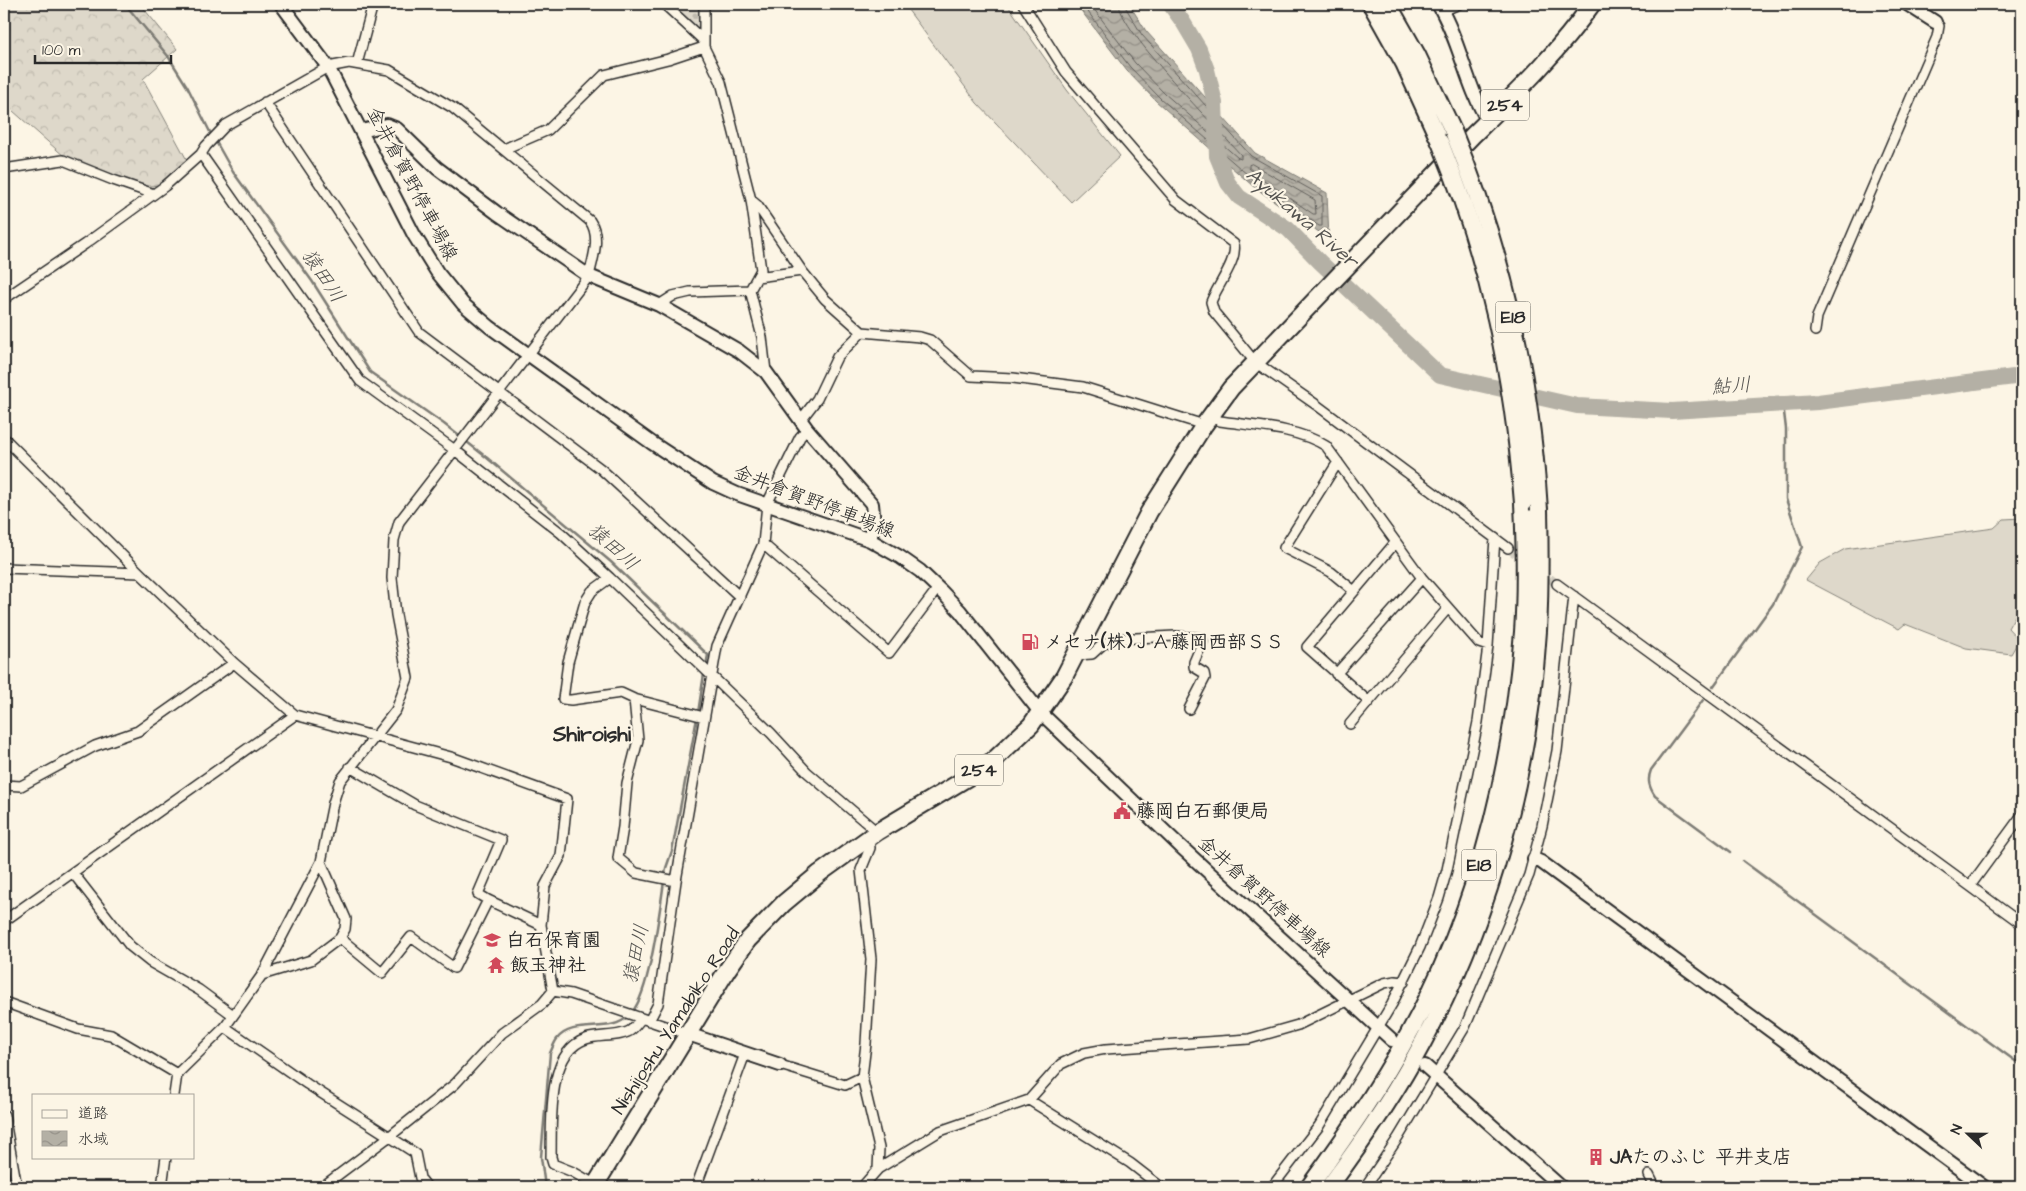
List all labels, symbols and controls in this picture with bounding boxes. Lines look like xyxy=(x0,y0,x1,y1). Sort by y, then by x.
scale bar xyxy=(35,32,171,64)
text: 100 m xyxy=(42,40,81,61)
road number: 254 xyxy=(1481,90,1529,120)
street label: 金井倉賀野停車場線 xyxy=(360,102,464,266)
water label: Ayukawa River xyxy=(1239,161,1366,277)
water label: 猿田川 xyxy=(295,243,351,309)
road number: E18 xyxy=(1496,302,1530,332)
water label: 鮎川 xyxy=(1710,371,1752,401)
street label: 金井倉賀野停車場線 xyxy=(729,459,899,545)
water label: 猿田川 xyxy=(581,517,645,577)
place label: メセナ(株)ＪＡ藤岡西部ＳＳ xyxy=(1044,629,1284,656)
fuel station icon: メセナ(株)ＪＡ藤岡西部ＳＳ xyxy=(1020,632,1040,652)
district label: Shiroishi xyxy=(552,720,632,749)
road number: 254 xyxy=(955,754,1003,786)
place label: 藤岡白石郵便局 xyxy=(1136,798,1269,825)
public building icon: 藤岡白石郵便局 xyxy=(1112,801,1132,821)
street label: 金井倉賀野停車場線 xyxy=(1191,830,1337,964)
road number: E18 xyxy=(1462,850,1496,880)
street label: Nishijoshu Yamabiko Road xyxy=(605,922,747,1120)
water label: 猿田川 xyxy=(616,922,656,986)
place label: 白石保育園 xyxy=(506,927,601,954)
school or university icon: 白石保育園 xyxy=(482,930,502,950)
place label: 飯玉神社 xyxy=(510,952,586,979)
temple icon: 飯玉神社 xyxy=(486,955,506,975)
legend xyxy=(32,1094,195,1158)
text: 道路 xyxy=(78,1103,108,1124)
north arrow xyxy=(1944,1108,1994,1158)
text: N xyxy=(1946,1121,1968,1137)
text: 水域 xyxy=(78,1129,108,1150)
place label: JAたのふじ 平井支店 xyxy=(1609,1144,1791,1171)
building icon: JAたのふじ 平井支店 xyxy=(1586,1147,1606,1167)

